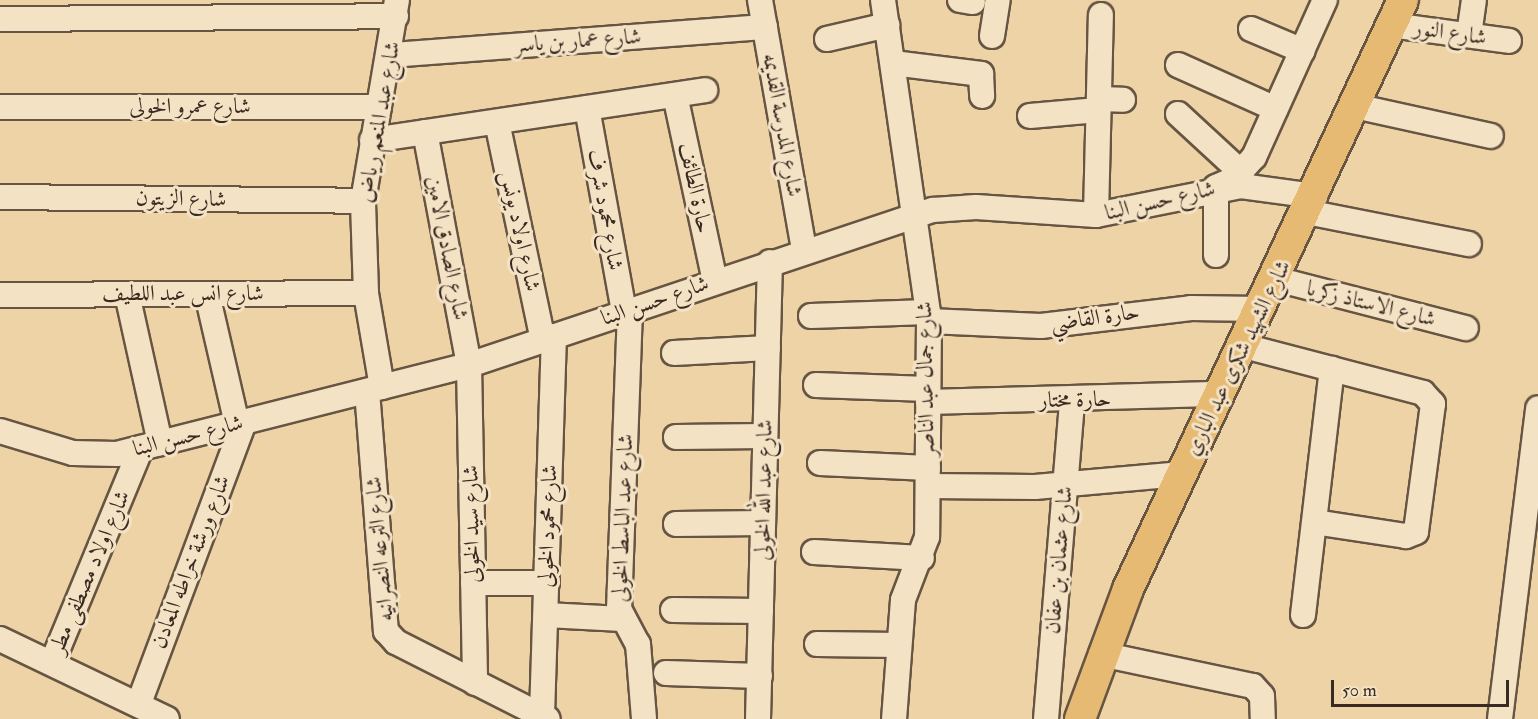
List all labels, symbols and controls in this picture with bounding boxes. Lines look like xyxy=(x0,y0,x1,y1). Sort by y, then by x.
street label: شارع النور xyxy=(1412,15,1488,51)
street label: شارع عمار بن ياسر xyxy=(514,23,642,59)
street label: شارع عبد المنعم رياض xyxy=(352,39,406,205)
street label: شارع المدرسة القديمه xyxy=(756,51,808,199)
street label: شارع عمرو الخولى xyxy=(129,94,251,120)
street label: حارة الطائف xyxy=(673,140,717,236)
street label: شارع محمود شرف xyxy=(581,147,629,273)
street label: شارع اولاد يونس xyxy=(494,168,546,294)
street label: شارع الصادق الامين xyxy=(420,174,474,322)
street label: شارع حسن البنا xyxy=(1102,176,1218,226)
street label: شارع الزيتون xyxy=(135,185,227,213)
street label: شارع الشهيد شكرى عبد الباري xyxy=(1179,256,1297,460)
street label: شارع حسن البنا xyxy=(598,270,712,332)
street label: شارع الاستاذ زكريا xyxy=(1304,275,1438,333)
street label: شارع انس عبد اللطيف xyxy=(102,281,264,307)
street label: حارة القاضي xyxy=(1049,299,1141,337)
street label: شارع جمال عبد الناصر xyxy=(911,301,941,457)
street label: حارة مختار xyxy=(1039,386,1111,414)
street label: شارع حسن البنا xyxy=(130,410,246,462)
street label: شارع عبد الله الخولى xyxy=(750,419,778,561)
street label: شارع عبد الباسط الخولى xyxy=(607,433,639,603)
street label: شارع محمود الخولى xyxy=(533,464,563,588)
street label: شارع سيد الخولى xyxy=(458,465,486,583)
street label: شارع ورشة خراطه المعادن xyxy=(146,472,236,652)
street label: شارع الترعه النصرانيه xyxy=(361,475,399,623)
street label: شارع عثمان بن عفان xyxy=(1039,485,1079,635)
street label: شارع اولاد مصطفى مطر xyxy=(44,487,136,657)
scale bar xyxy=(1334,668,1512,706)
text: 50 m xyxy=(1342,679,1377,702)

